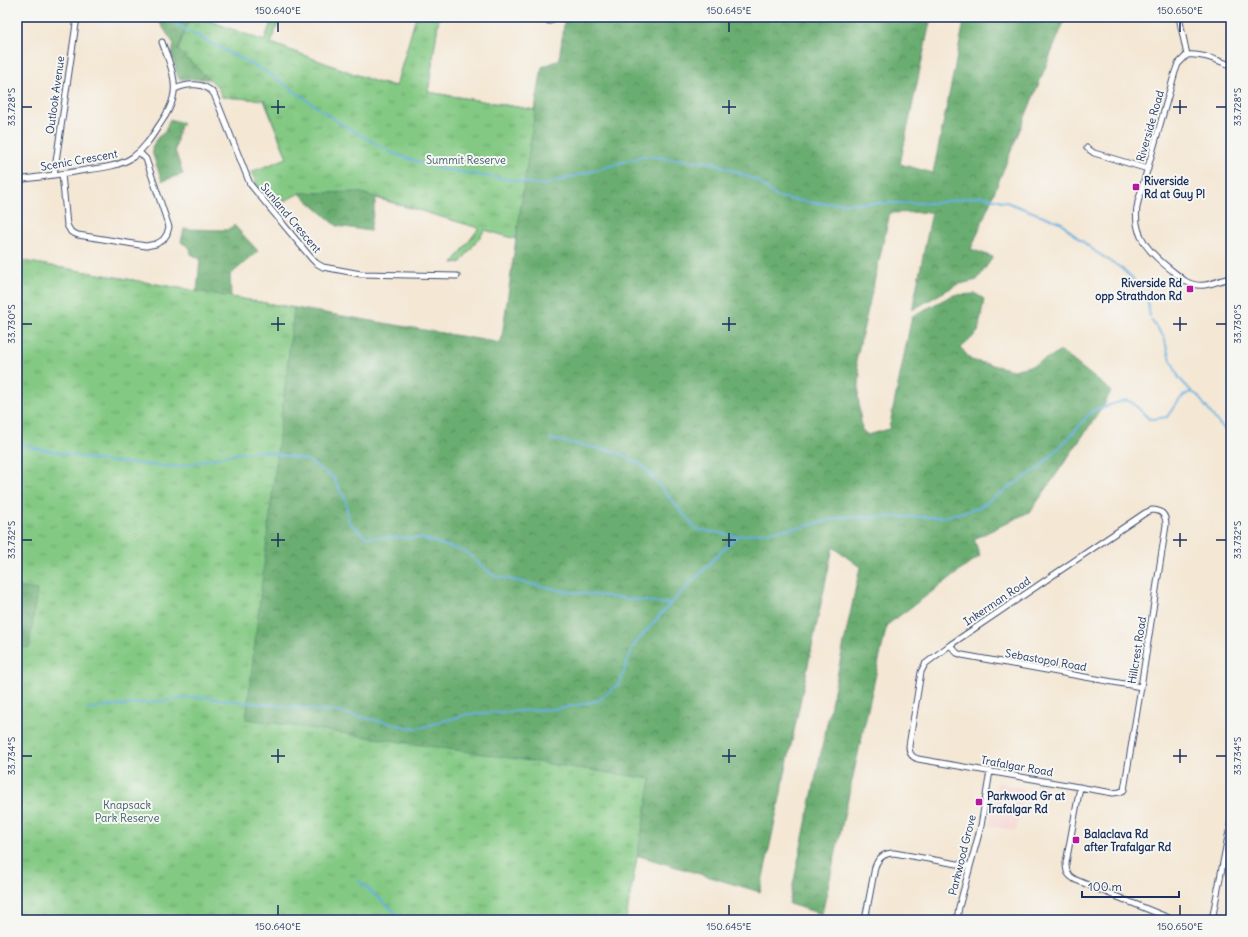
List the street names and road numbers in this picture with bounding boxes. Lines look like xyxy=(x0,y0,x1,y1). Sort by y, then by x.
street label: Outlook Avenue xyxy=(43,55,67,135)
street label: Riverside Road xyxy=(1133,88,1167,163)
street label: Scenic Crescent xyxy=(39,146,119,174)
street label: Sunland Crescent xyxy=(258,180,324,256)
street label: Inkerman Road xyxy=(961,573,1034,629)
street label: Hillcrest Road xyxy=(1125,615,1149,685)
street label: Sebastopol Road xyxy=(1004,646,1088,674)
street label: Trafalgar Road xyxy=(980,753,1055,779)
street label: Parkwood Grove xyxy=(945,813,979,897)

